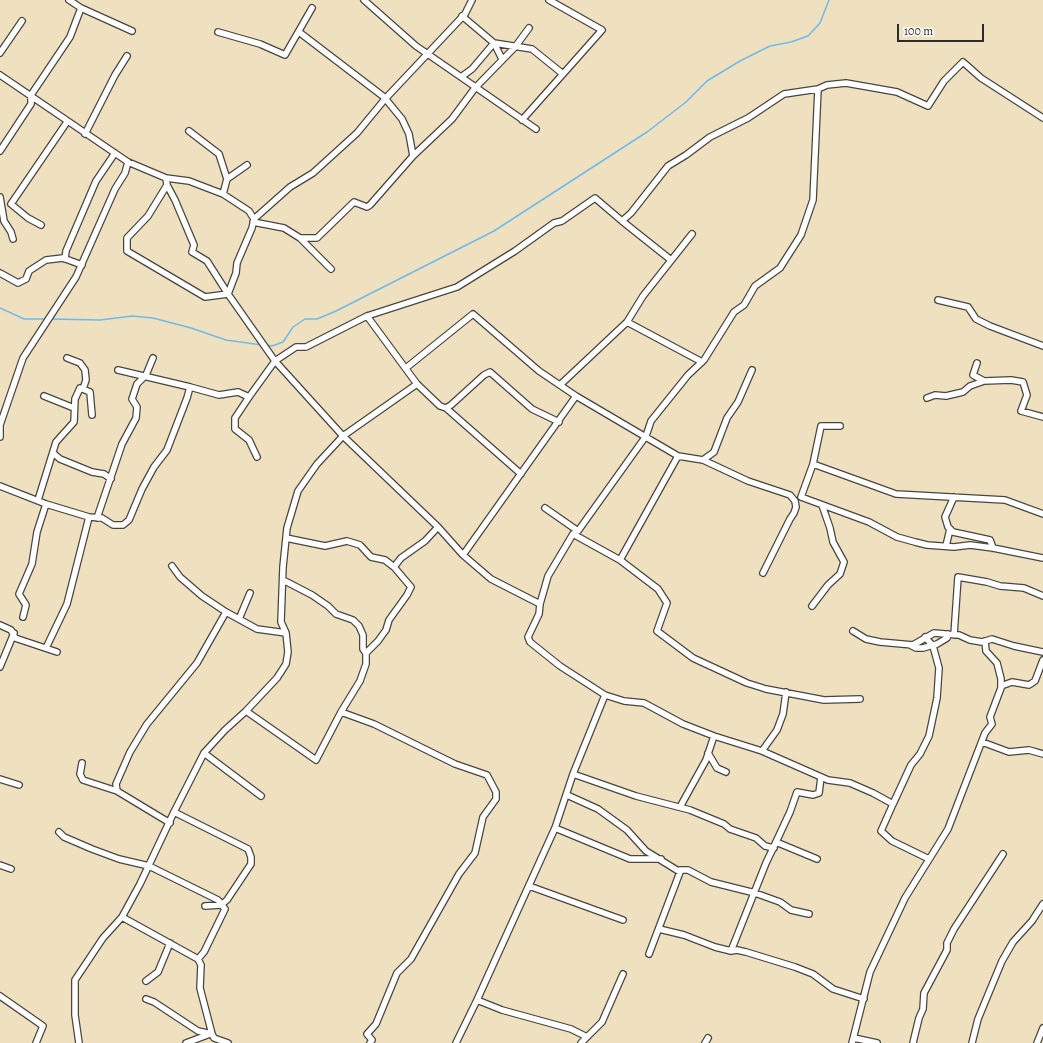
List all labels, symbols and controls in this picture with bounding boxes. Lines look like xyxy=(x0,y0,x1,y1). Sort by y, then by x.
scale bar xyxy=(899,16,986,42)
text: 100 m xyxy=(904,23,933,39)

